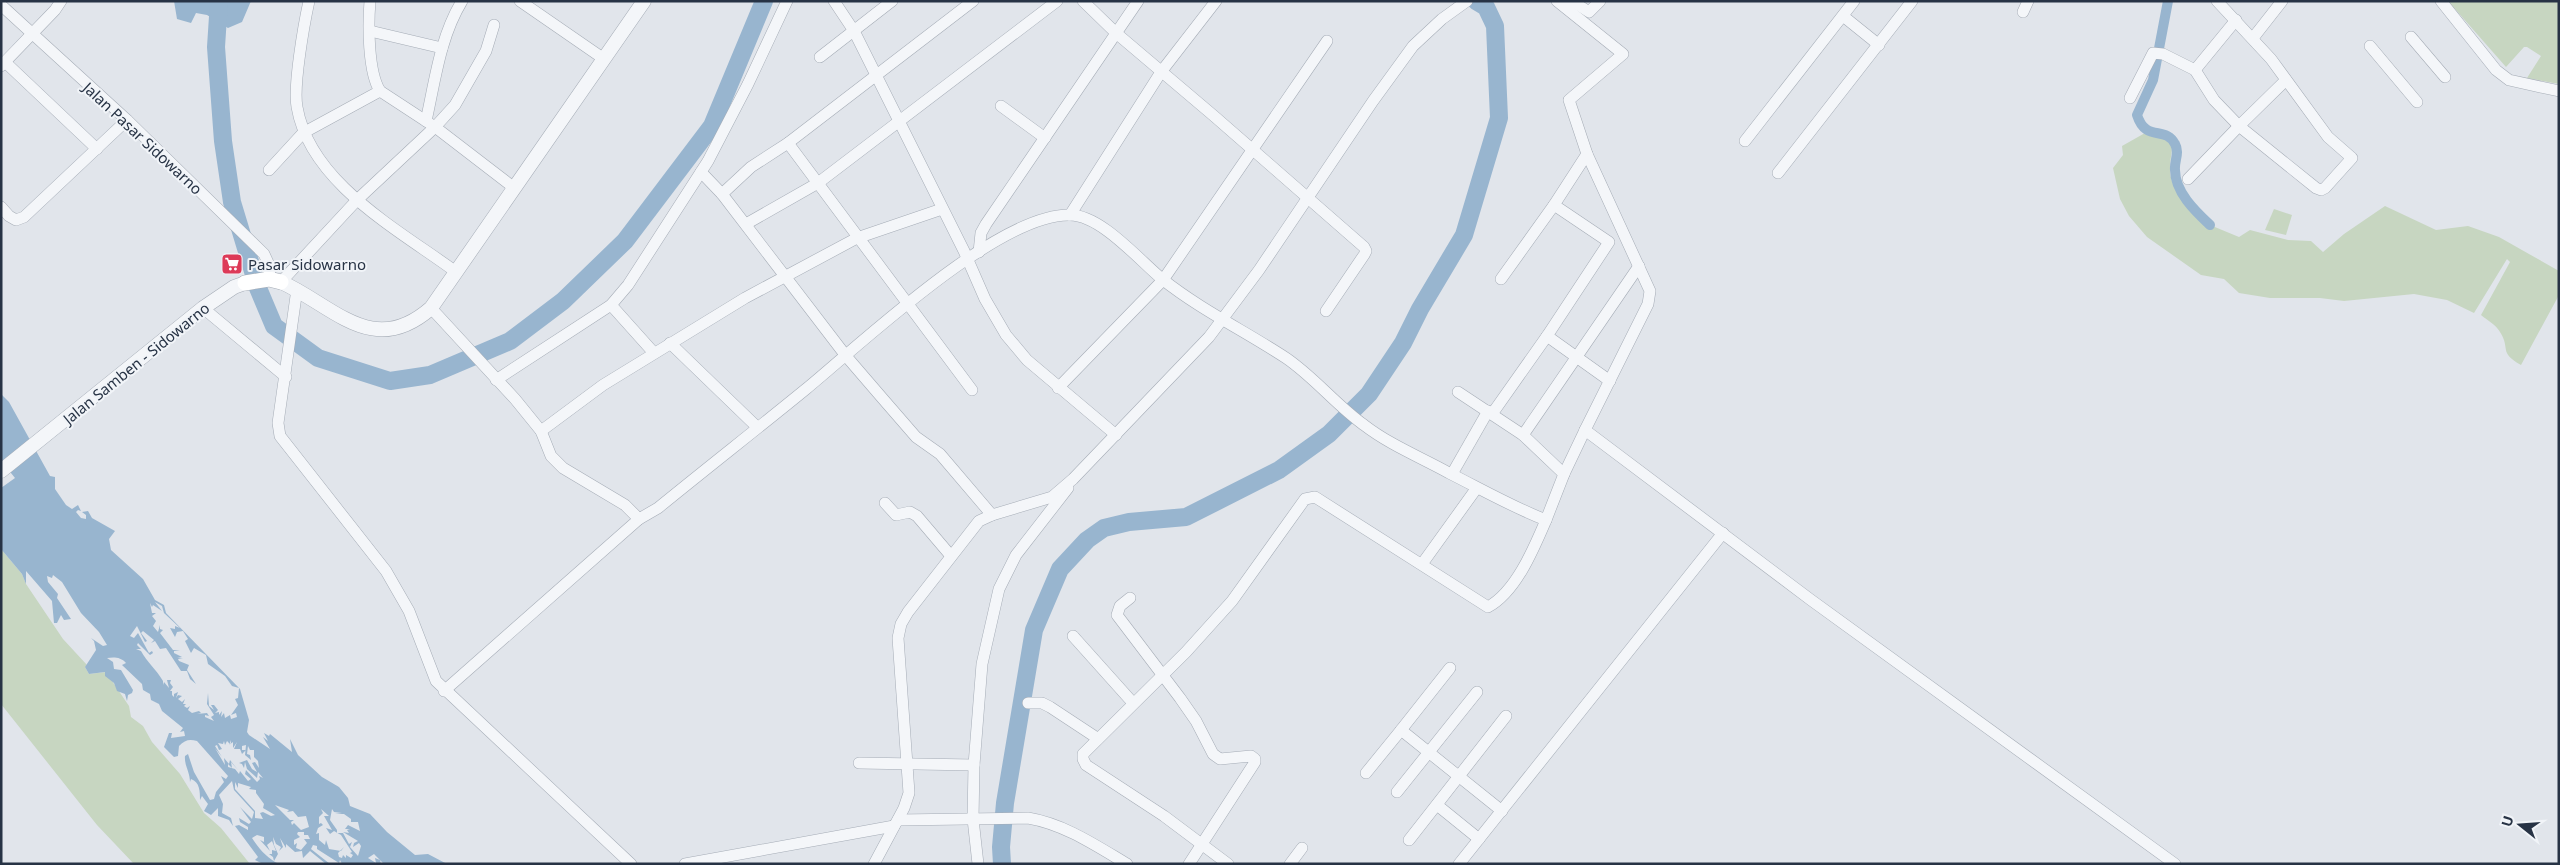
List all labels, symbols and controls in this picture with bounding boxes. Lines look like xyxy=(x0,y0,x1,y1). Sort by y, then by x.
street label: Jalan Pasar Sidowarno xyxy=(78,76,207,199)
supermarket icon: Pasar Sidowarno xyxy=(220,252,244,276)
place label: Pasar Sidowarno xyxy=(248,254,366,274)
street label: Jalan Samben - Sidowarno xyxy=(57,298,213,430)
north arrow xyxy=(2495,800,2545,850)
text: U xyxy=(2496,813,2518,829)

